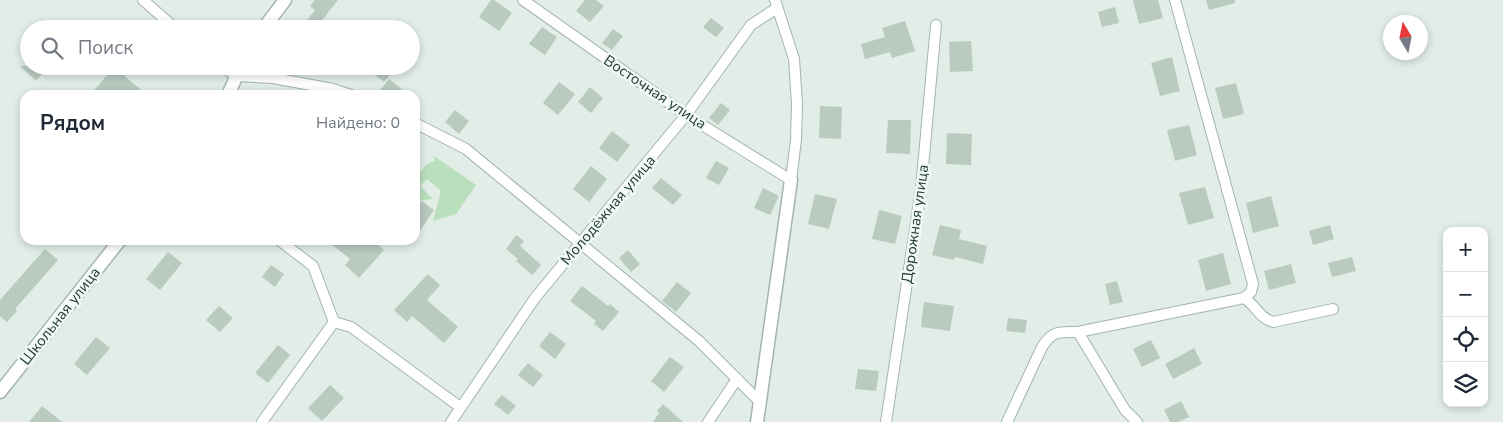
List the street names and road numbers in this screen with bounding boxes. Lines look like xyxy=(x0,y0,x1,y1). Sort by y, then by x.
street label: Восточная улица xyxy=(600,50,710,134)
street label: Молодёжная улица xyxy=(556,151,660,269)
street label: Дорожная улица xyxy=(897,163,933,285)
street label: Школьная улица xyxy=(15,263,105,369)

